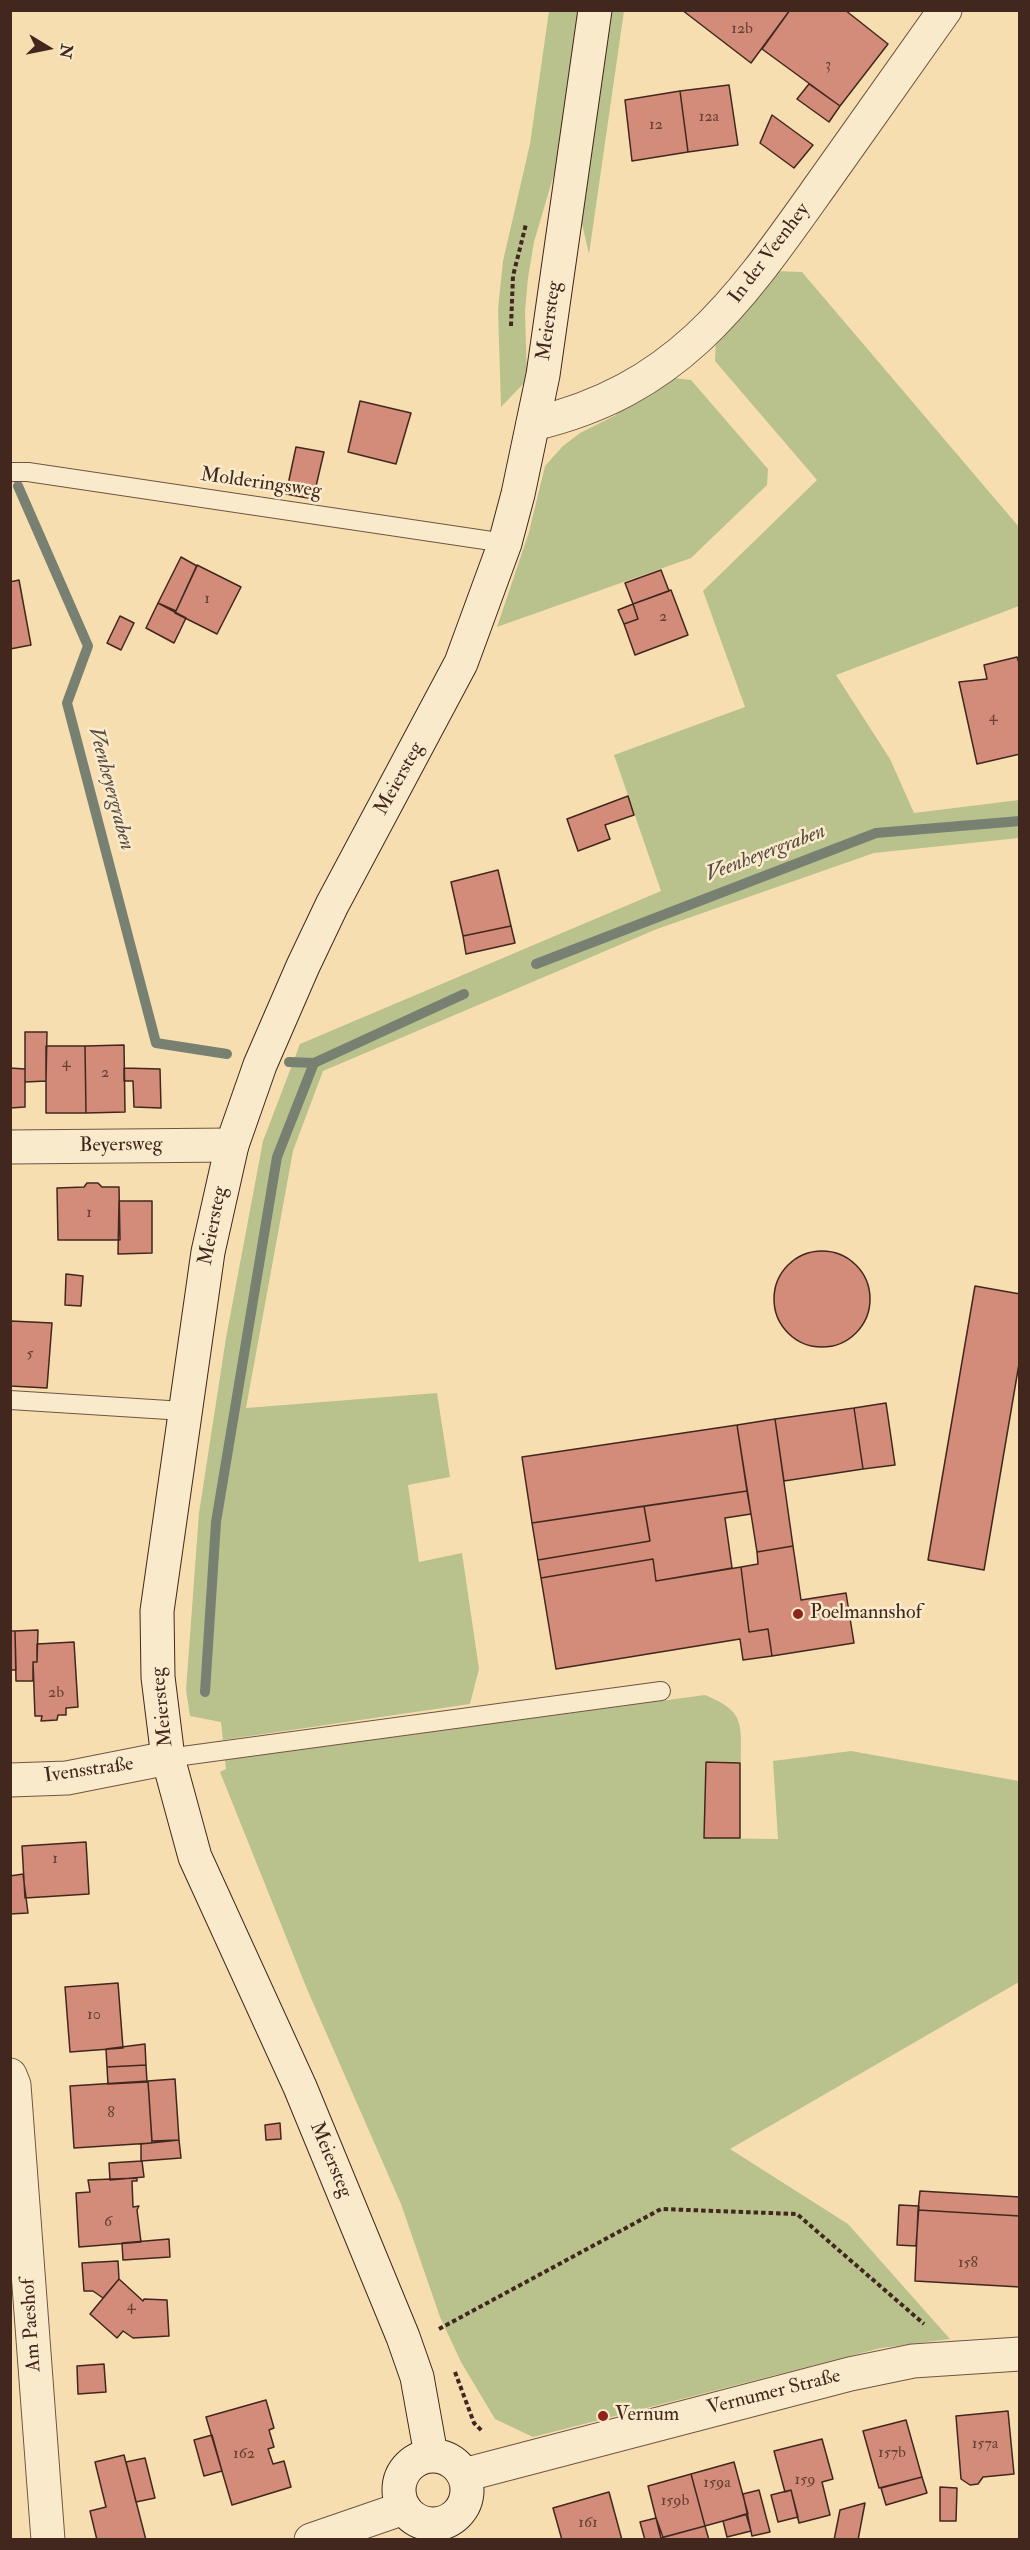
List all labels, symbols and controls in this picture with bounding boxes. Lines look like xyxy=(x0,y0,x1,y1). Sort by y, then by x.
north arrow xyxy=(18,18,78,78)
house number: 12b xyxy=(731,20,753,40)
text: N xyxy=(55,42,77,60)
house number: 3 xyxy=(825,56,831,76)
house number: 12a xyxy=(699,108,719,128)
house number: 12 xyxy=(649,116,663,136)
street label: In der Veenhey xyxy=(724,199,816,309)
street label: Meiersteg xyxy=(533,280,567,362)
street label: Molderingsweg xyxy=(199,464,323,504)
house number: 1 xyxy=(204,590,210,610)
house number: 2 xyxy=(659,608,667,628)
house number: 4 xyxy=(989,708,997,728)
water label: Veenheyergraben xyxy=(82,725,138,853)
street label: Meiersteg xyxy=(370,738,430,820)
water label: Veenheyergraben xyxy=(703,820,829,888)
house number: 4 xyxy=(62,1054,70,1074)
house number: 2 xyxy=(101,1064,109,1084)
street label: Beyersweg xyxy=(79,1133,163,1159)
street label: Meiersteg xyxy=(195,1184,233,1268)
house number: 1 xyxy=(86,1204,92,1224)
house number: 5 xyxy=(26,1345,34,1365)
place label: Poelmannshof xyxy=(810,1602,922,1626)
marker: Poelmannshof xyxy=(791,1607,805,1621)
street label: Meiersteg xyxy=(147,1666,179,1748)
house number: 2b xyxy=(48,1684,64,1704)
street label: Ivensstraße xyxy=(43,1753,135,1789)
house number: 1 xyxy=(52,1850,58,1870)
house number: 10 xyxy=(87,2006,101,2026)
house number: 8 xyxy=(107,2104,115,2124)
street label: Meiersteg xyxy=(303,2119,357,2201)
house number: 6 xyxy=(104,2213,112,2233)
house number: 158 xyxy=(958,2254,978,2274)
street label: Am Paeshof xyxy=(17,2277,47,2373)
house number: 4 xyxy=(127,2297,135,2317)
street label: Vernumer Straße xyxy=(705,2365,843,2421)
place label: Vernum xyxy=(615,2404,679,2428)
marker: Vernum xyxy=(596,2409,610,2423)
house number: 157a xyxy=(972,2435,998,2455)
house number: 157b xyxy=(878,2444,906,2464)
house number: 162 xyxy=(233,2445,255,2465)
house number: 159 xyxy=(795,2471,815,2491)
house number: 159a xyxy=(703,2474,731,2494)
house number: 159b xyxy=(661,2492,689,2512)
house number: 161 xyxy=(578,2514,598,2534)

